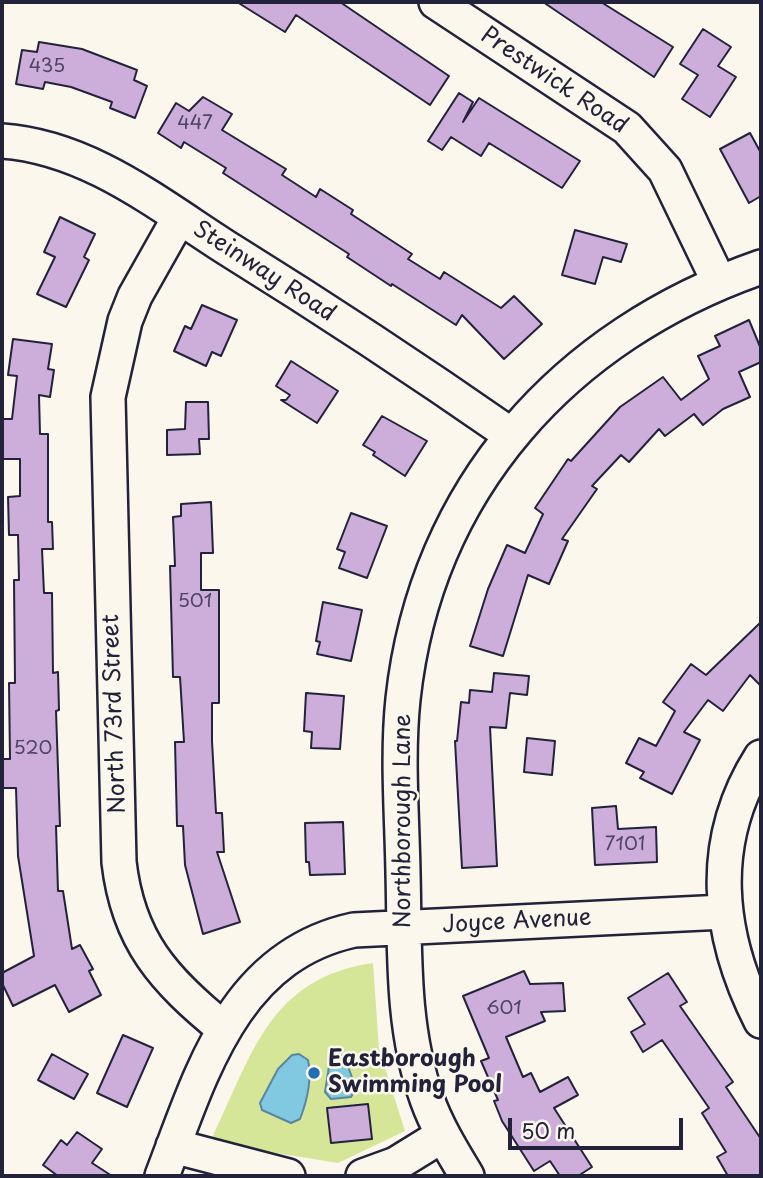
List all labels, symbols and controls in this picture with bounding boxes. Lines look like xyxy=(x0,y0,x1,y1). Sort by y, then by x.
street label: Prestwick Road xyxy=(475,22,633,140)
house number: 435 xyxy=(29,56,65,78)
house number: 447 xyxy=(177,113,213,135)
street label: Steinway Road xyxy=(188,216,340,328)
house number: 501 xyxy=(178,591,212,613)
street label: North 73rd Street xyxy=(98,614,132,814)
street label: Northborough Lane xyxy=(390,714,418,928)
house number: 520 xyxy=(14,738,52,760)
house number: 7101 xyxy=(605,834,645,856)
street label: Joyce Avenue xyxy=(442,904,592,940)
house number: 601 xyxy=(486,998,522,1020)
place label: Eastborough Swimming Pool xyxy=(328,1046,502,1100)
marker: Eastborough Swimming Pool xyxy=(306,1065,322,1081)
scale bar xyxy=(511,1104,686,1148)
text: 50 m xyxy=(521,1114,575,1146)

